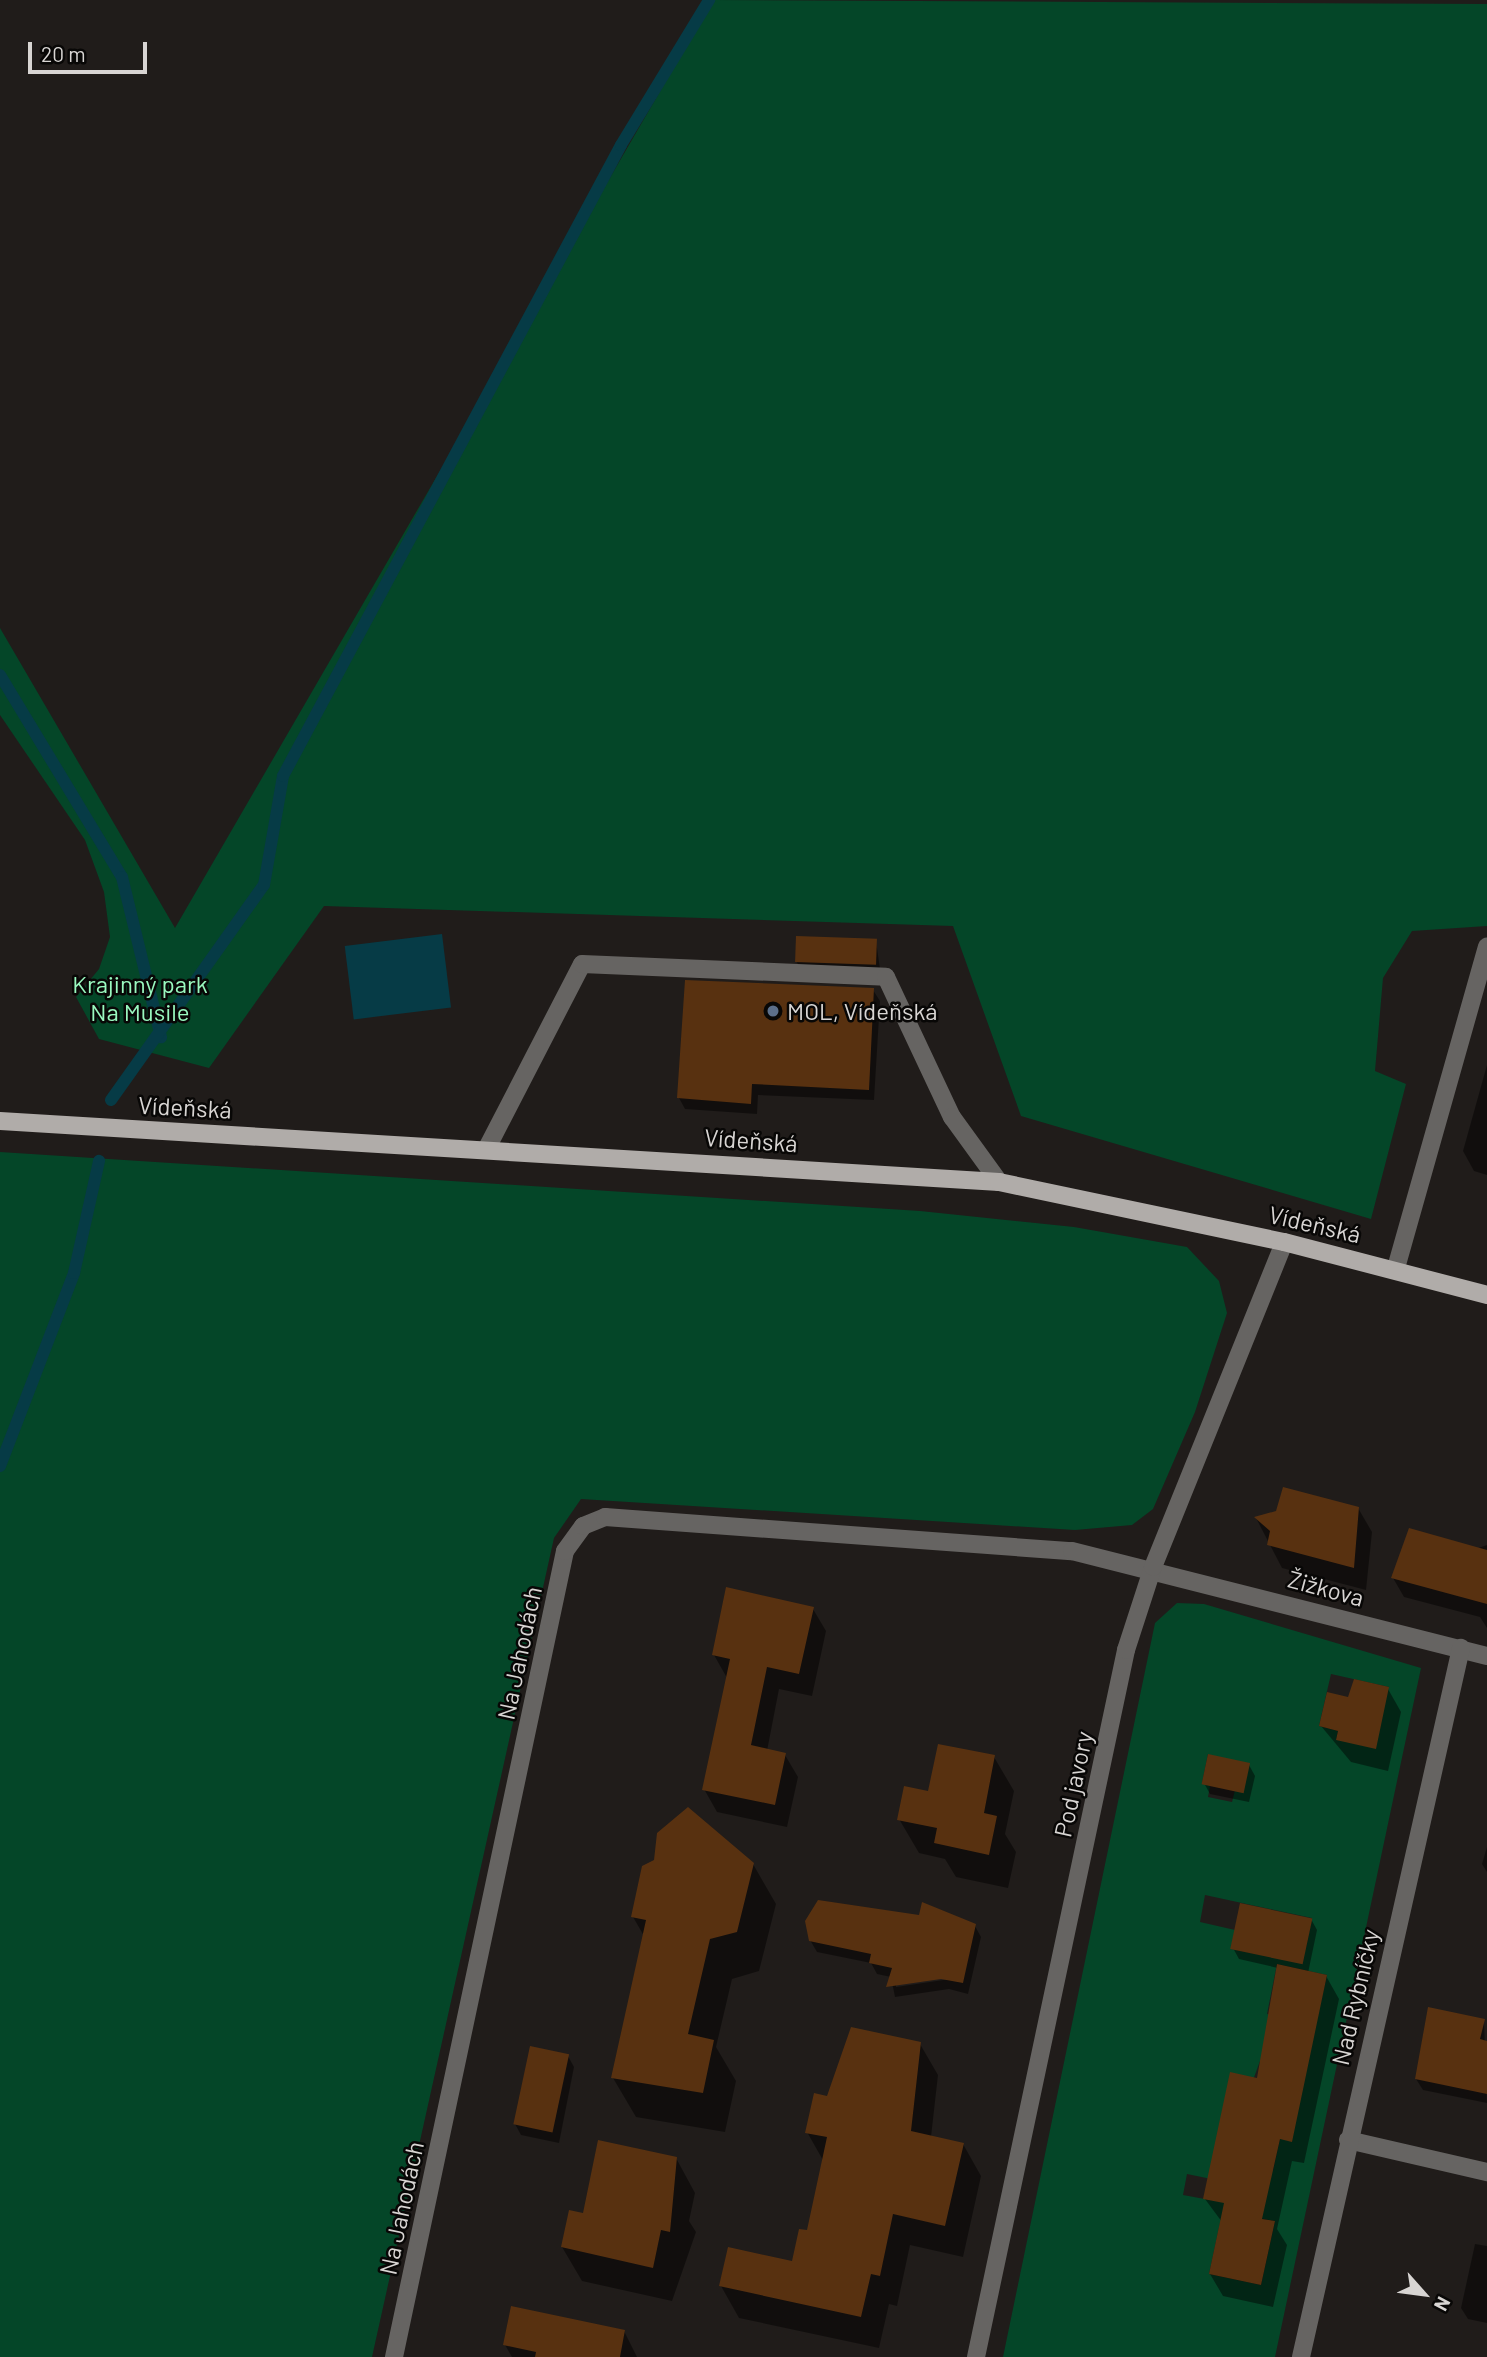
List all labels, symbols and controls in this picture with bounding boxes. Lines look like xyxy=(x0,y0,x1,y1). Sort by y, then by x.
scale bar xyxy=(32,28,150,72)
text: 20 m xyxy=(41,41,86,66)
park label: Krajinný park Na Musile xyxy=(72,970,208,1026)
place label: MOL, Vídeňská xyxy=(787,997,938,1025)
marker: MOL, Vídeňská xyxy=(765,1003,781,1019)
street label: Vídeňská xyxy=(137,1090,233,1124)
street label: Vídeňská xyxy=(703,1122,799,1158)
street label: Vídeňská xyxy=(1266,1199,1364,1249)
street label: Žižkova xyxy=(1285,1564,1367,1612)
street label: Na Jahodách xyxy=(491,1584,547,1722)
street label: Pod javory xyxy=(1048,1729,1098,1839)
street label: Nad Rybníčky xyxy=(1325,1926,1385,2068)
street label: Na Jahodách xyxy=(373,2139,429,2277)
north arrow xyxy=(1389,2259,1459,2329)
text: N xyxy=(1430,2293,1456,2315)

